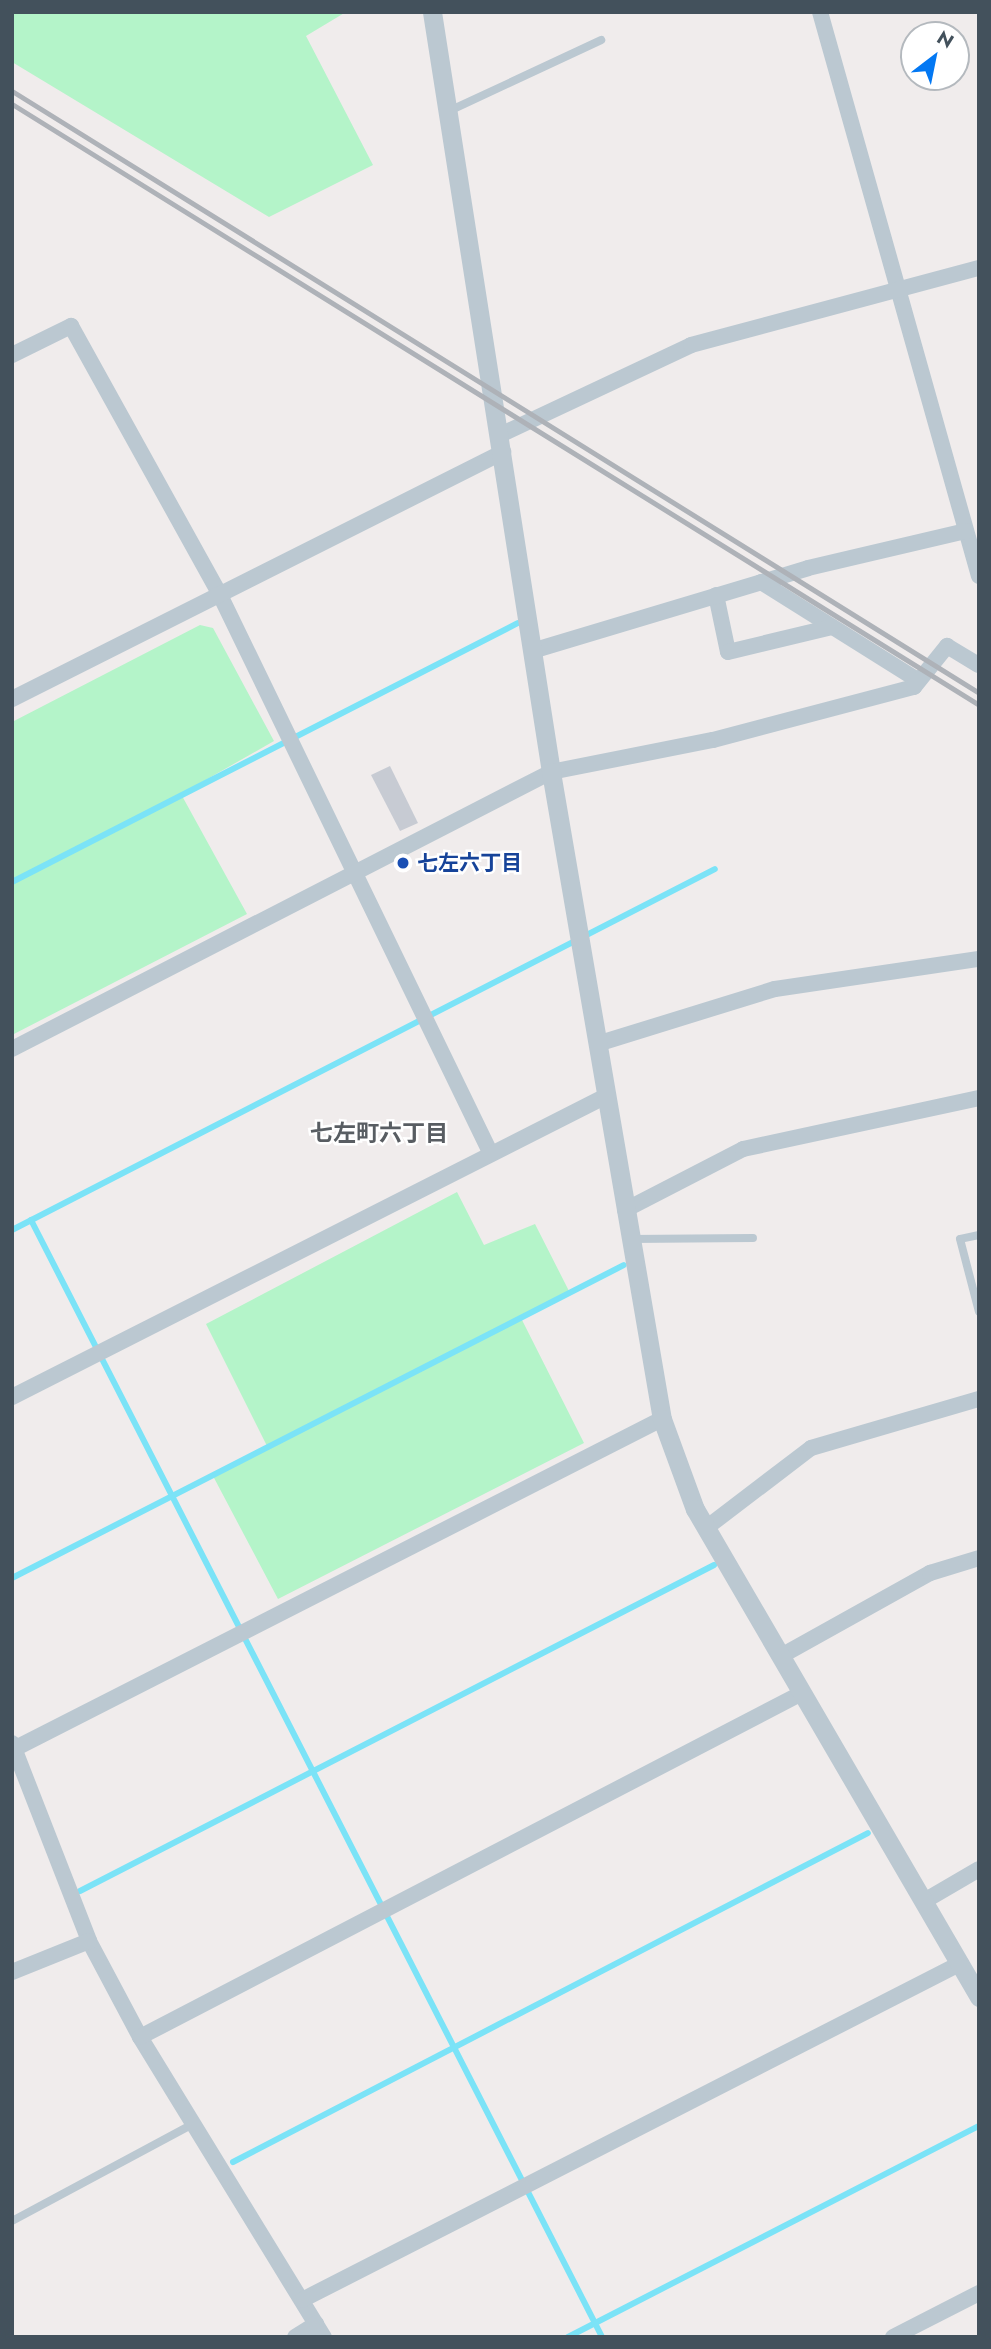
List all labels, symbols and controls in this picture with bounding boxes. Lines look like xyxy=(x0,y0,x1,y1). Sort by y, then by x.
north arrow xyxy=(900,21,970,91)
text: N xyxy=(932,24,959,55)
place label: 七左六丁目 xyxy=(417,850,522,876)
marker: 七左六丁目 xyxy=(395,855,411,871)
district label: 七左町六丁目 xyxy=(310,1119,448,1147)

